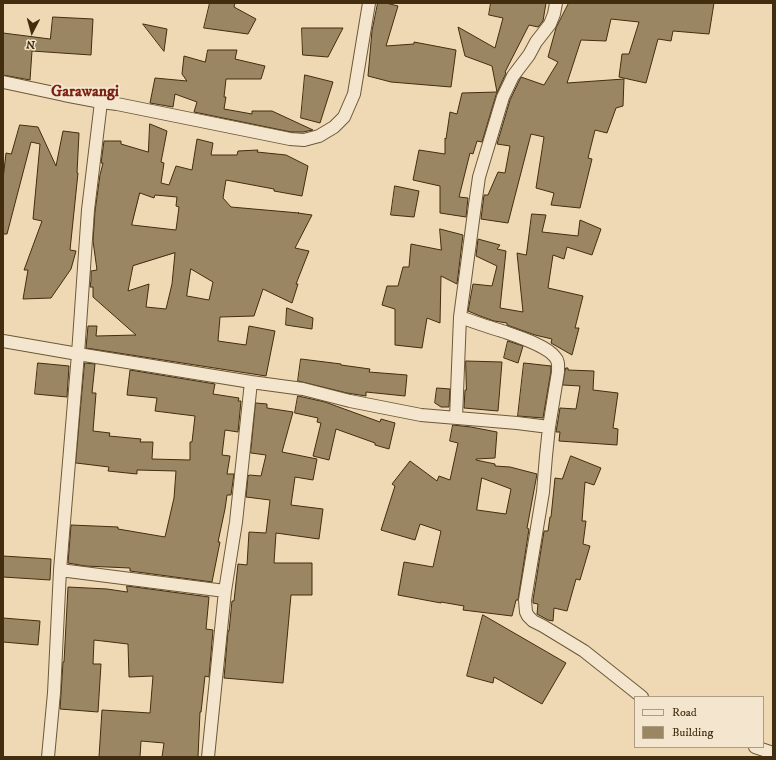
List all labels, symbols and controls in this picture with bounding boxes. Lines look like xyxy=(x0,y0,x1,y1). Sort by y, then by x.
north arrow xyxy=(12,12,52,52)
text: N xyxy=(26,37,36,51)
district label: Garawangi xyxy=(51,83,119,103)
legend xyxy=(634,696,764,748)
text: Road xyxy=(672,705,697,720)
text: Building xyxy=(672,725,713,740)

